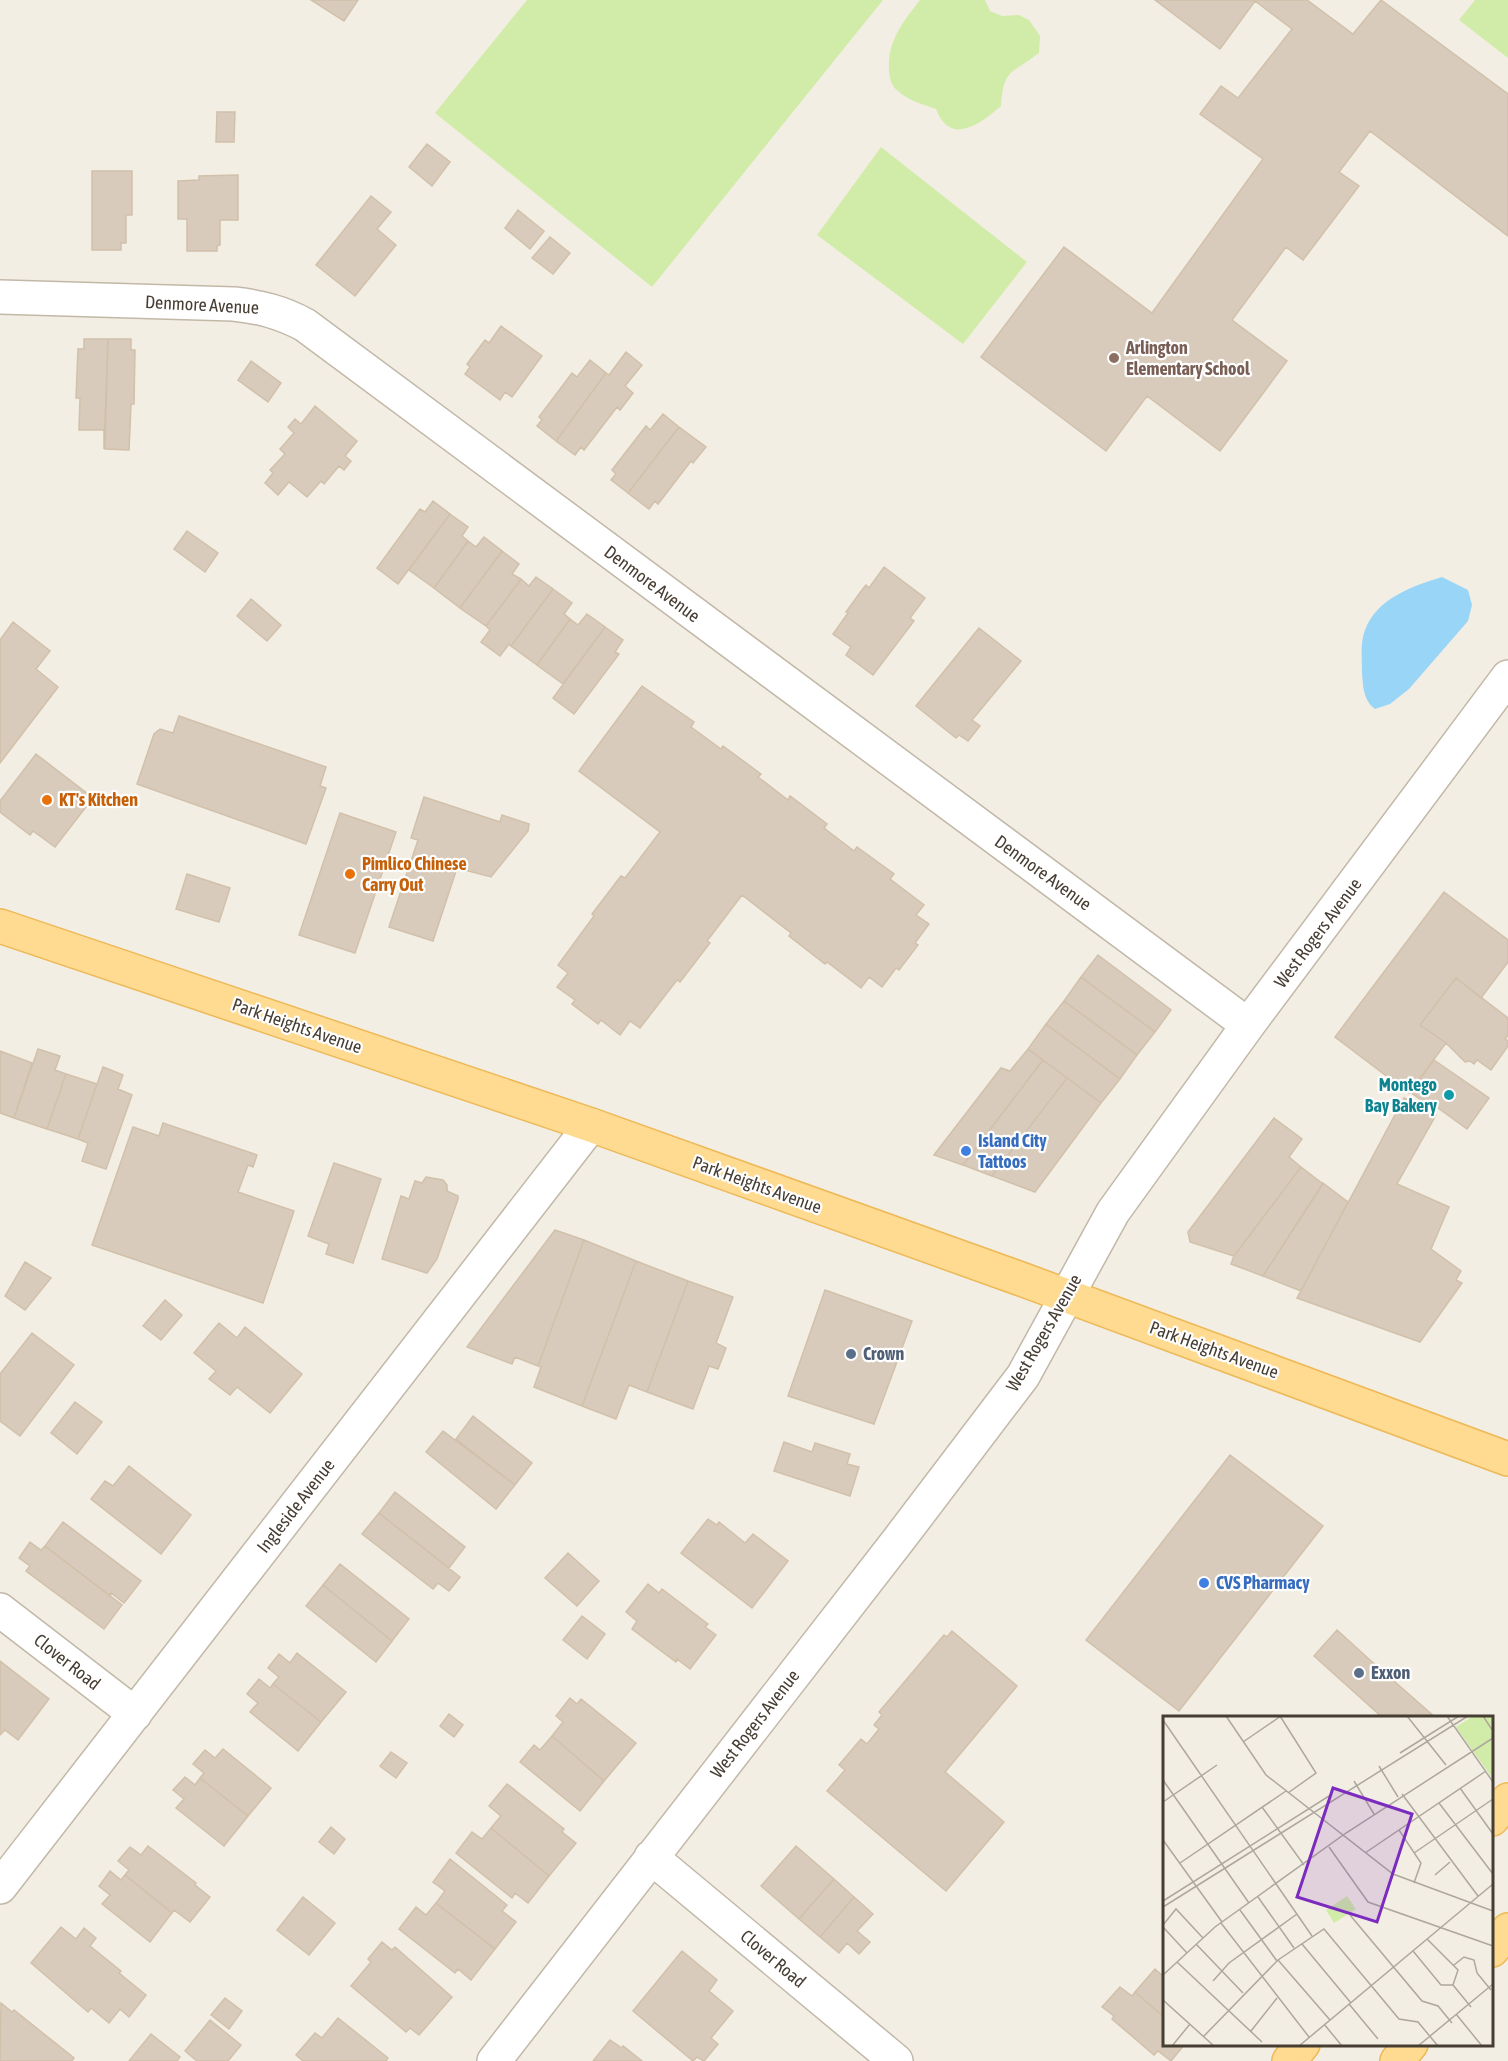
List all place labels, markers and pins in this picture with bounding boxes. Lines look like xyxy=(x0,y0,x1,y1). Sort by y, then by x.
place label: Arlington Elementary School xyxy=(1125,337,1250,379)
marker: Arlington Elementary School xyxy=(1107,351,1121,365)
place label: KT's Kitchen xyxy=(59,789,138,810)
marker: KT's Kitchen xyxy=(40,793,54,807)
place label: Pimlico Chinese Carry Out xyxy=(362,853,467,895)
marker: Pimlico Chinese Carry Out xyxy=(343,867,357,881)
place label: Montego Bay Bakery xyxy=(1365,1074,1438,1116)
marker: Montego Bay Bakery xyxy=(1442,1088,1456,1102)
place label: Island City Tattoos xyxy=(978,1130,1047,1172)
marker: Island City Tattoos xyxy=(959,1144,973,1158)
place label: Crown xyxy=(863,1343,904,1364)
marker: Crown xyxy=(844,1347,858,1361)
place label: CVS Pharmacy xyxy=(1216,1572,1310,1593)
marker: CVS Pharmacy xyxy=(1197,1576,1211,1590)
place label: Exxon xyxy=(1371,1662,1410,1683)
marker: Exxon xyxy=(1352,1666,1366,1680)

